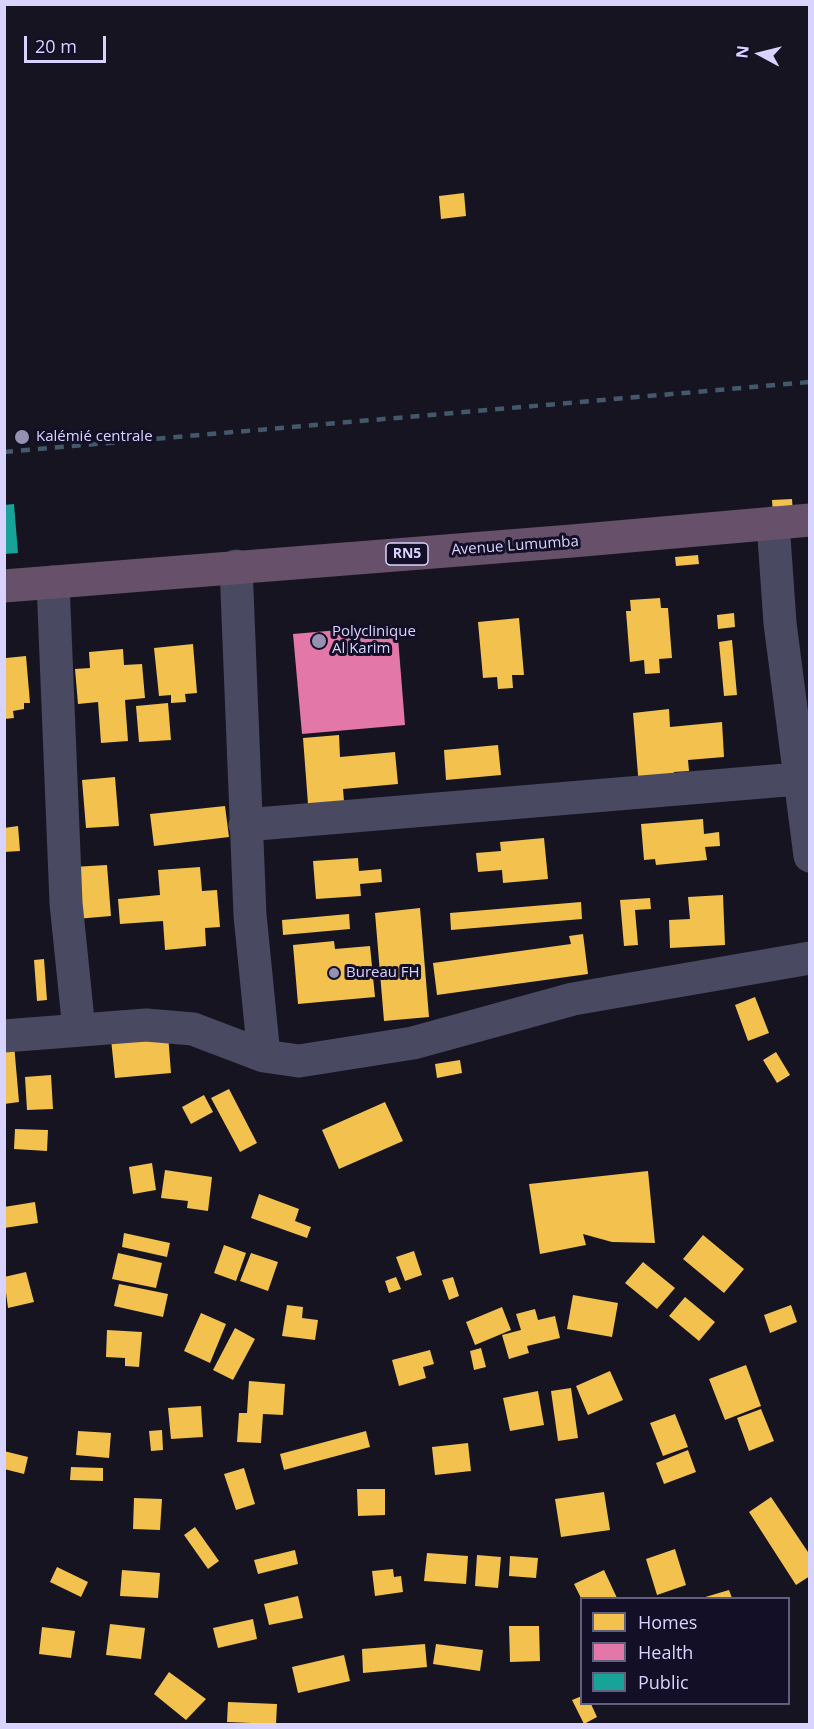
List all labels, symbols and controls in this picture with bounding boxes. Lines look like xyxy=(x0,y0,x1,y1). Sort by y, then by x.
scale bar xyxy=(27,24,110,62)
north arrow xyxy=(730,24,790,84)
text: 20 m xyxy=(35,34,77,58)
text: N xyxy=(730,44,754,60)
marker: Kalémié centrale xyxy=(13,428,31,446)
place label: Kalémié centrale xyxy=(36,428,153,446)
street label: Avenue Lumumba xyxy=(451,533,579,559)
road number: RN5 xyxy=(386,543,428,565)
place label: Polyclinique Al Karim xyxy=(332,623,416,658)
marker: Polyclinique Al Karim xyxy=(310,632,328,650)
place label: Bureau FH xyxy=(346,964,420,982)
marker: Bureau FH xyxy=(327,966,341,980)
legend xyxy=(580,1597,790,1705)
text: Homes xyxy=(638,1610,697,1634)
text: Health xyxy=(638,1640,693,1664)
text: Public xyxy=(638,1670,689,1694)

